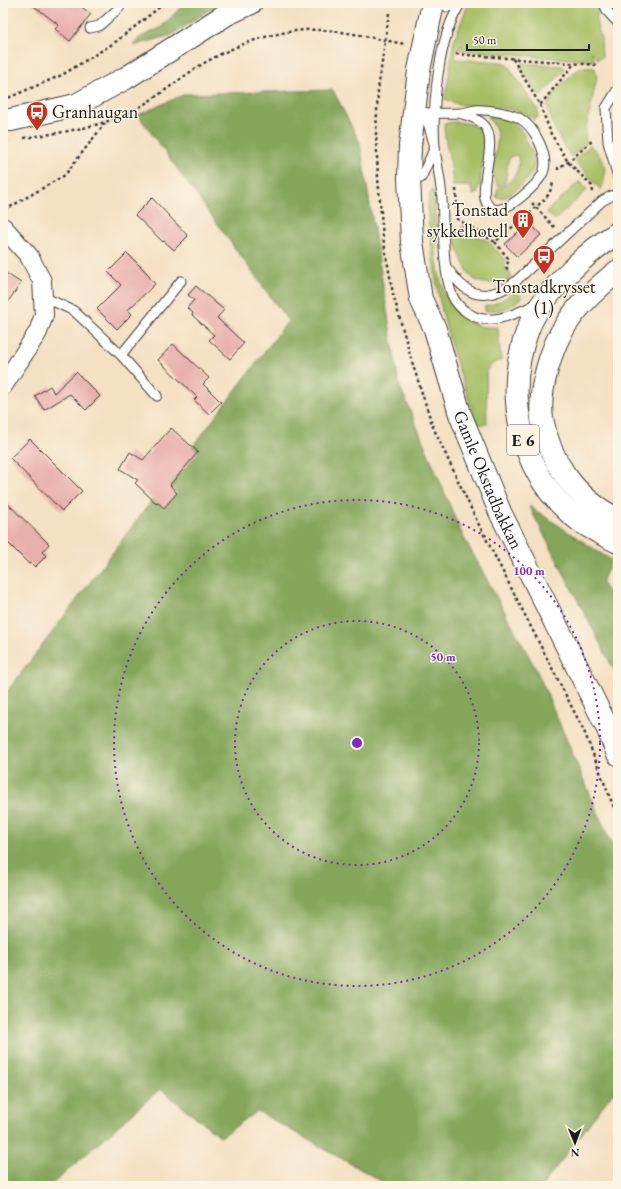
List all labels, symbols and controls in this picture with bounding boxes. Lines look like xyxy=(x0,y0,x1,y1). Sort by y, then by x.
scale bar xyxy=(467,26,589,52)
text: 50 m xyxy=(473,32,497,48)
bus stop icon: Granhaugan xyxy=(24,99,50,132)
place label: Granhaugan xyxy=(52,100,139,123)
place label: Tonstad sykkelhotell xyxy=(427,198,509,242)
building icon: Tonstad sykkelhotell xyxy=(510,207,536,240)
bus stop icon: Tonstadkrysset (1) xyxy=(531,243,557,276)
place label: Tonstadkrysset (1) xyxy=(493,275,596,319)
street label: Gamle Okstadbakkan xyxy=(449,407,529,553)
road number: E 6 xyxy=(507,425,539,455)
text: 100 m xyxy=(513,563,545,579)
text: 50 m xyxy=(430,649,456,665)
centre of rings xyxy=(350,736,364,750)
north arrow xyxy=(555,1123,595,1163)
text: N xyxy=(571,1146,580,1160)

